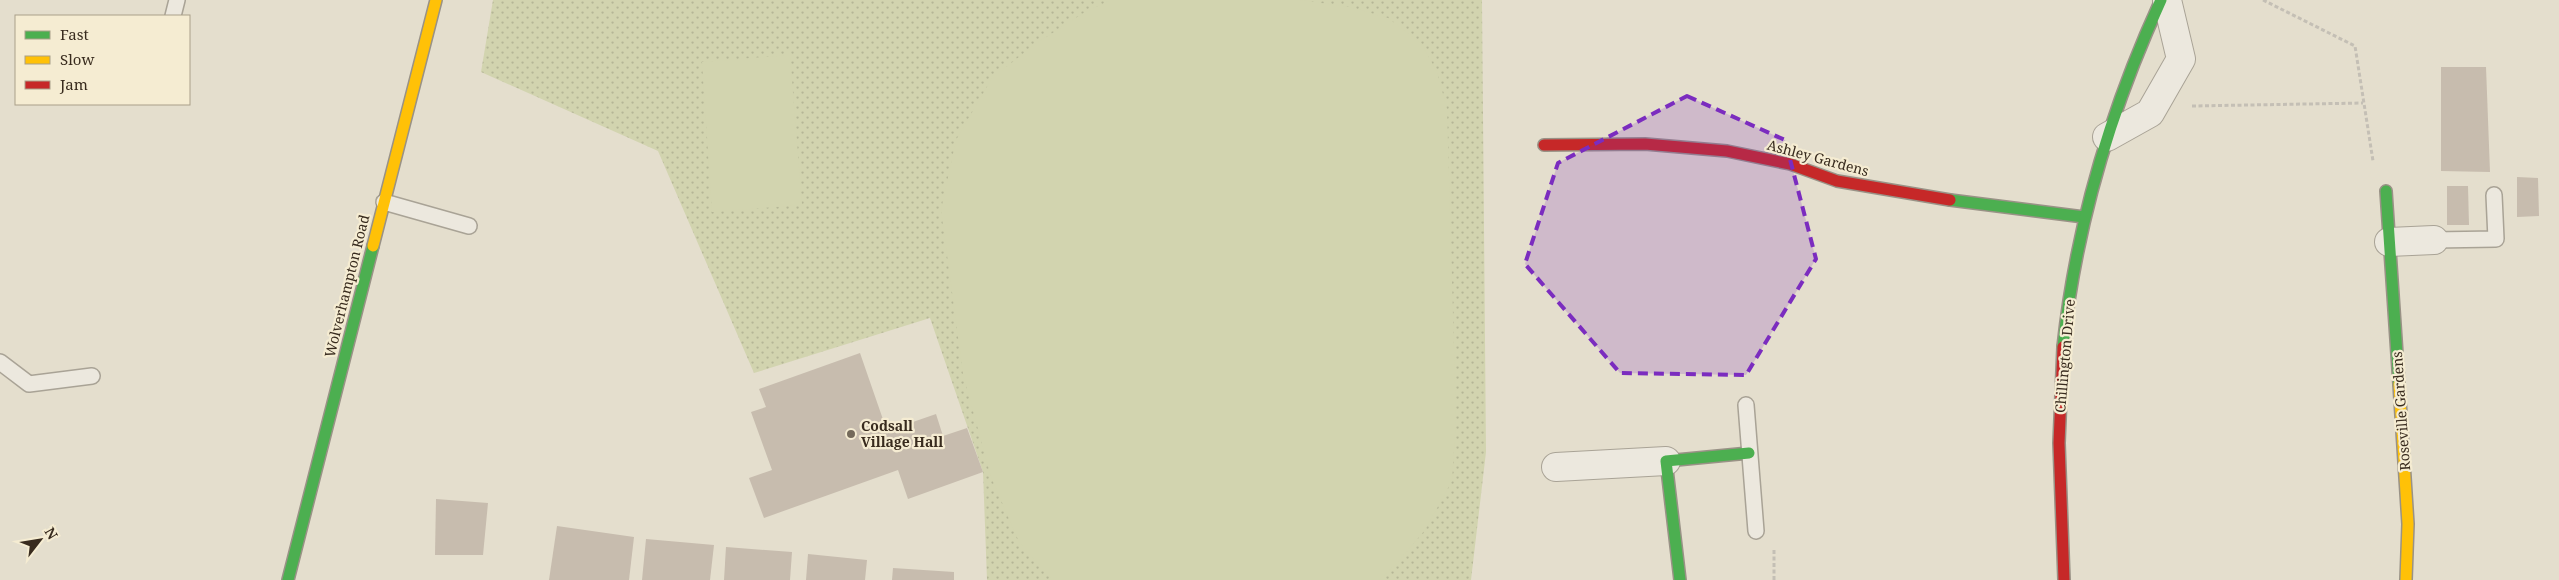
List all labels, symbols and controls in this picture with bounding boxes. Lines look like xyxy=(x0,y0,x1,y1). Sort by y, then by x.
legend xyxy=(15,15,190,105)
text: Fast xyxy=(60,24,89,44)
text: Slow xyxy=(60,49,94,69)
text: Jam xyxy=(59,74,88,94)
street label: Ashley Gardens xyxy=(1765,135,1871,180)
street label: Wolverhampton Road xyxy=(320,212,374,359)
street label: Chillington Drive xyxy=(2050,298,2079,414)
street label: Roseville Gardens xyxy=(2387,351,2414,471)
place label: Codsall Village Hall xyxy=(861,416,943,451)
marker: Codsall Village Hall xyxy=(845,428,857,440)
north arrow xyxy=(15,515,65,565)
text: N xyxy=(41,523,63,543)

